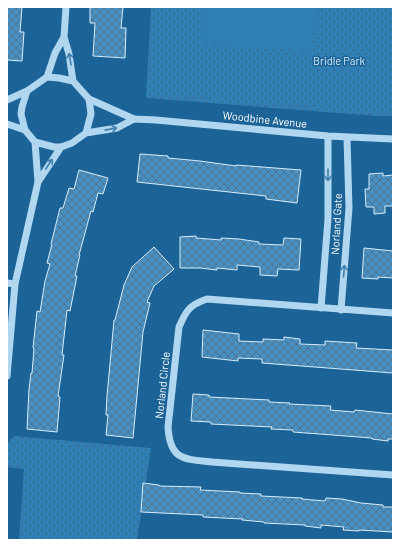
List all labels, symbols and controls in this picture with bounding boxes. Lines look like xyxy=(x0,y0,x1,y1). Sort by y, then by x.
one-way arrow xyxy=(65,53,73,66)
park label: Bridle Park xyxy=(313,54,365,67)
street label: Woodbine Avenue xyxy=(222,108,308,130)
one-way arrow xyxy=(104,124,117,132)
one-way arrow xyxy=(45,159,54,170)
one-way arrow xyxy=(324,168,332,181)
street label: Norland Gate xyxy=(328,193,344,255)
one-way arrow xyxy=(341,265,348,278)
street label: Norland Circle xyxy=(152,351,172,419)

